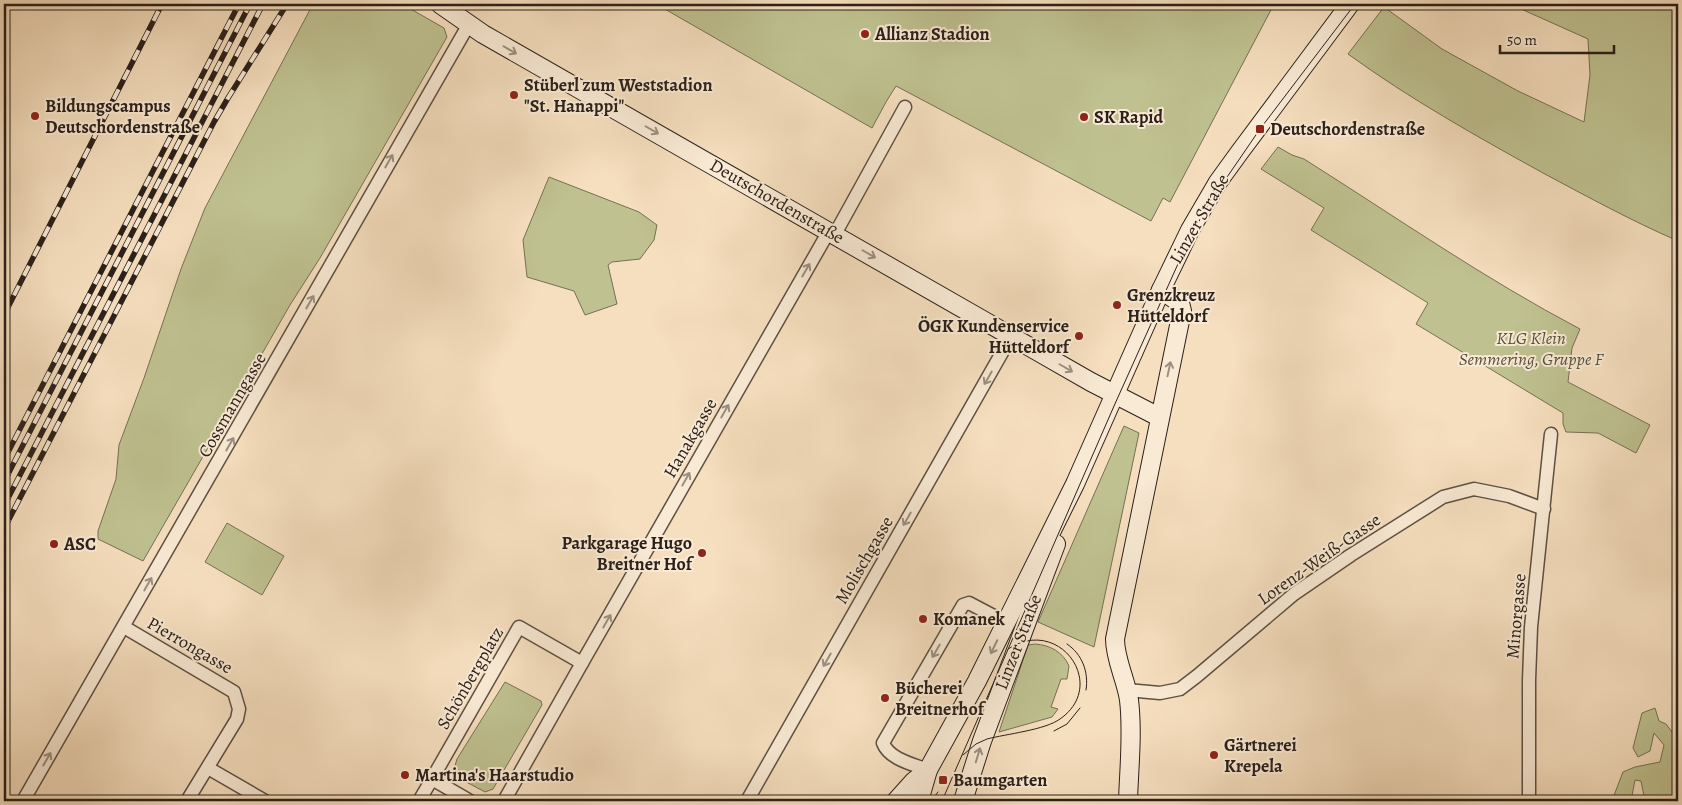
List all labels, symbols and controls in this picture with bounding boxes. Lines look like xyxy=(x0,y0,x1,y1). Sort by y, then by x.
place label: Allianz Stadion xyxy=(874,22,990,46)
scale bar xyxy=(1500,22,1613,54)
marker: Allianz Stadion xyxy=(859,28,871,40)
text: 50 m xyxy=(1507,30,1537,50)
one-way arrow xyxy=(503,45,518,55)
place label: Stüberl zum Weststadion "St. Hanappi" xyxy=(524,73,713,118)
marker: Stüberl zum Weststadion "St. Hanappi" xyxy=(508,89,520,101)
place label: Bildungscampus Deutschordenstraße xyxy=(45,94,200,139)
place label: SK Rapid xyxy=(1094,105,1164,129)
marker: Bildungscampus Deutschordenstraße xyxy=(29,110,41,122)
marker: SK Rapid xyxy=(1078,111,1090,123)
place label: Deutschordenstraße xyxy=(1270,117,1425,141)
marker: Deutschordenstraße xyxy=(1254,123,1266,135)
one-way arrow xyxy=(644,126,658,136)
street label: Deutschordenstraße xyxy=(706,153,848,249)
one-way arrow xyxy=(385,154,395,168)
street label: Linzer Straße xyxy=(1164,170,1234,268)
one-way arrow xyxy=(861,249,876,259)
one-way arrow xyxy=(801,262,811,277)
place label: Grenzkreuz Hütteldorf xyxy=(1127,283,1215,328)
one-way arrow xyxy=(305,296,315,310)
marker: Grenzkreuz Hütteldorf xyxy=(1111,299,1123,311)
place label: ÖGK Kundenservice Hütteldorf xyxy=(918,314,1072,359)
park label: KLG Klein Semmering, Gruppe F xyxy=(1459,326,1604,371)
marker: ÖGK Kundenservice Hütteldorf xyxy=(1073,330,1085,342)
street label: Cossmanngasse xyxy=(192,348,272,462)
one-way arrow xyxy=(1165,362,1175,378)
one-way arrow xyxy=(1059,363,1073,373)
one-way arrow xyxy=(983,370,993,385)
street label: Hanakgasse xyxy=(658,394,722,482)
one-way arrow xyxy=(721,404,731,418)
one-way arrow xyxy=(225,437,235,451)
one-way arrow xyxy=(681,472,691,487)
street label: Lorenz-Weiß-Gasse xyxy=(1253,508,1385,610)
one-way arrow xyxy=(902,511,912,526)
street label: Molischgasse xyxy=(829,512,899,608)
place label: Parkgarage Hugo Breitner Hof xyxy=(561,531,695,576)
place label: ASC xyxy=(63,532,96,556)
marker: ASC xyxy=(48,538,60,550)
marker: Parkgarage Hugo Breitner Hof xyxy=(696,547,708,559)
street label: Minorgasse xyxy=(1500,572,1532,660)
one-way arrow xyxy=(144,578,154,592)
street label: Linzer Straße xyxy=(989,591,1047,693)
place label: Komanek xyxy=(933,607,1006,631)
street label: Pierrongasse xyxy=(143,611,237,679)
marker: Komanek xyxy=(917,613,929,625)
one-way arrow xyxy=(602,614,612,629)
street label: Schönbergplatz xyxy=(431,622,509,734)
one-way arrow xyxy=(988,639,998,654)
one-way arrow xyxy=(931,644,941,659)
one-way arrow xyxy=(821,653,831,667)
place label: Bücherei Breitnerhof xyxy=(895,676,987,721)
marker: Bücherei Breitnerhof xyxy=(879,692,891,704)
place label: Gärtnerei Krepela xyxy=(1224,733,1297,778)
one-way arrow xyxy=(973,747,983,763)
marker: Gärtnerei Krepela xyxy=(1208,749,1220,761)
one-way arrow xyxy=(43,752,53,766)
place label: Martina's Haarstudio xyxy=(415,763,574,787)
place label: Baumgarten xyxy=(953,768,1047,792)
marker: Martina's Haarstudio xyxy=(399,769,411,781)
marker: Baumgarten xyxy=(937,774,949,786)

